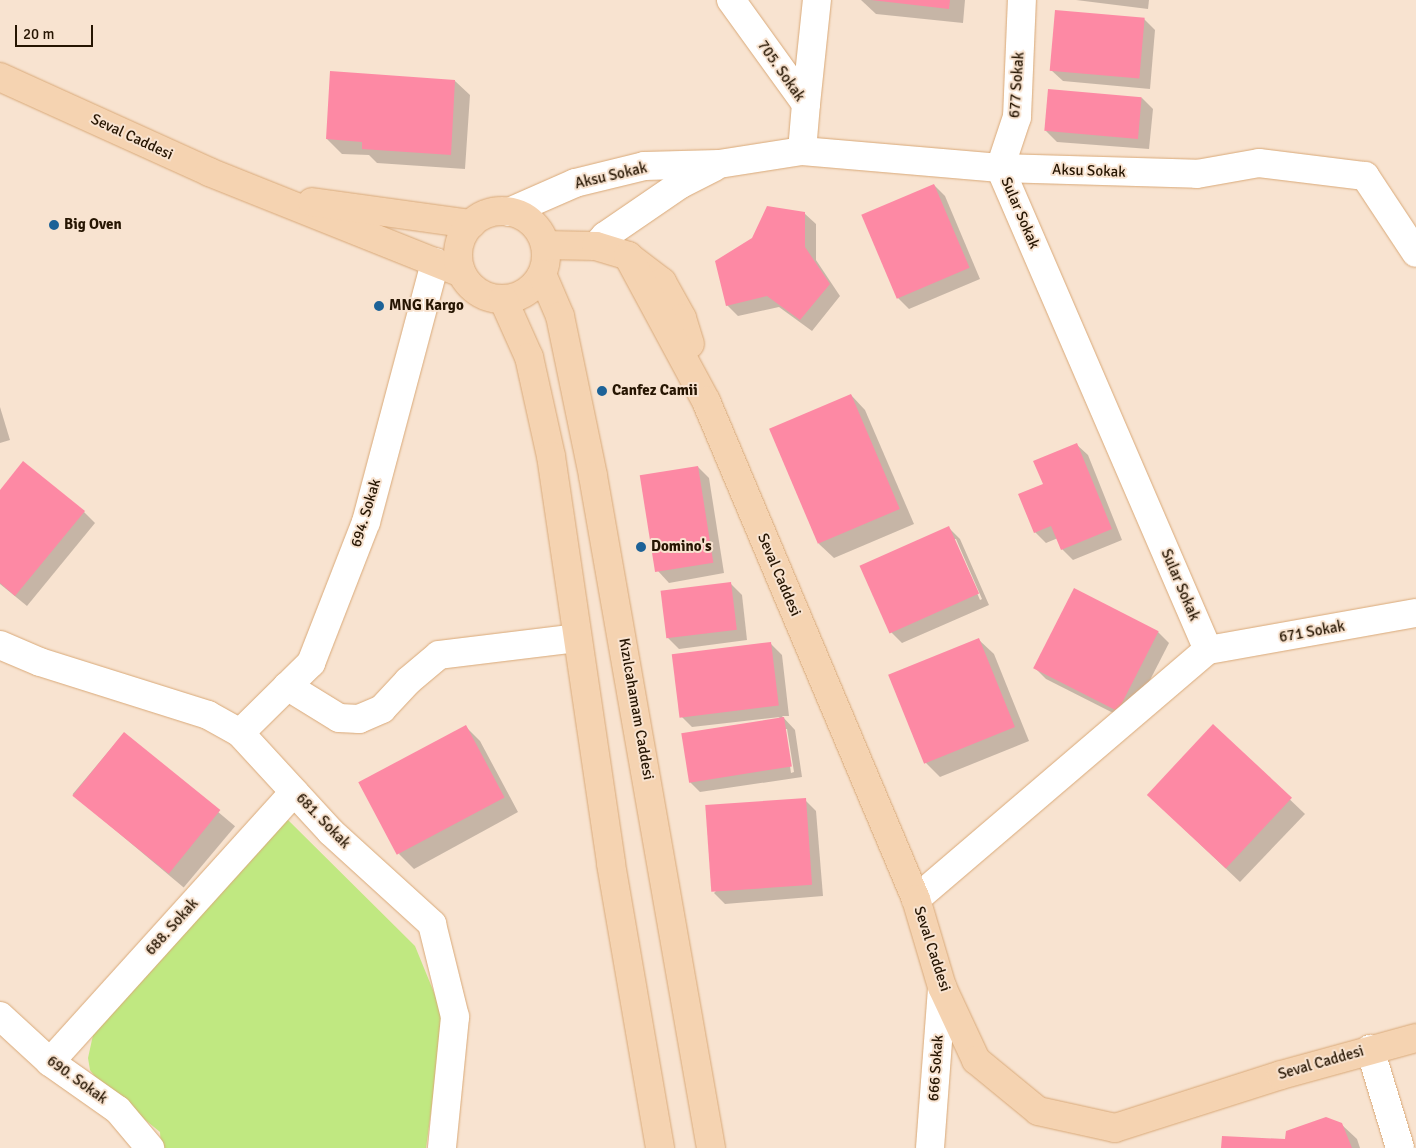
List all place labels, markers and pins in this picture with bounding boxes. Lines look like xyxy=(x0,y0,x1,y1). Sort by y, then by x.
place label: Big Oven xyxy=(64,216,122,234)
marker: Big Oven xyxy=(48,219,60,231)
place label: MNG Kargo xyxy=(389,297,464,315)
marker: MNG Kargo xyxy=(373,300,385,312)
place label: Canfez Camii xyxy=(612,382,698,400)
marker: Canfez Camii xyxy=(596,385,608,397)
place label: Domino's xyxy=(651,538,712,556)
marker: Domino's xyxy=(635,541,647,553)

